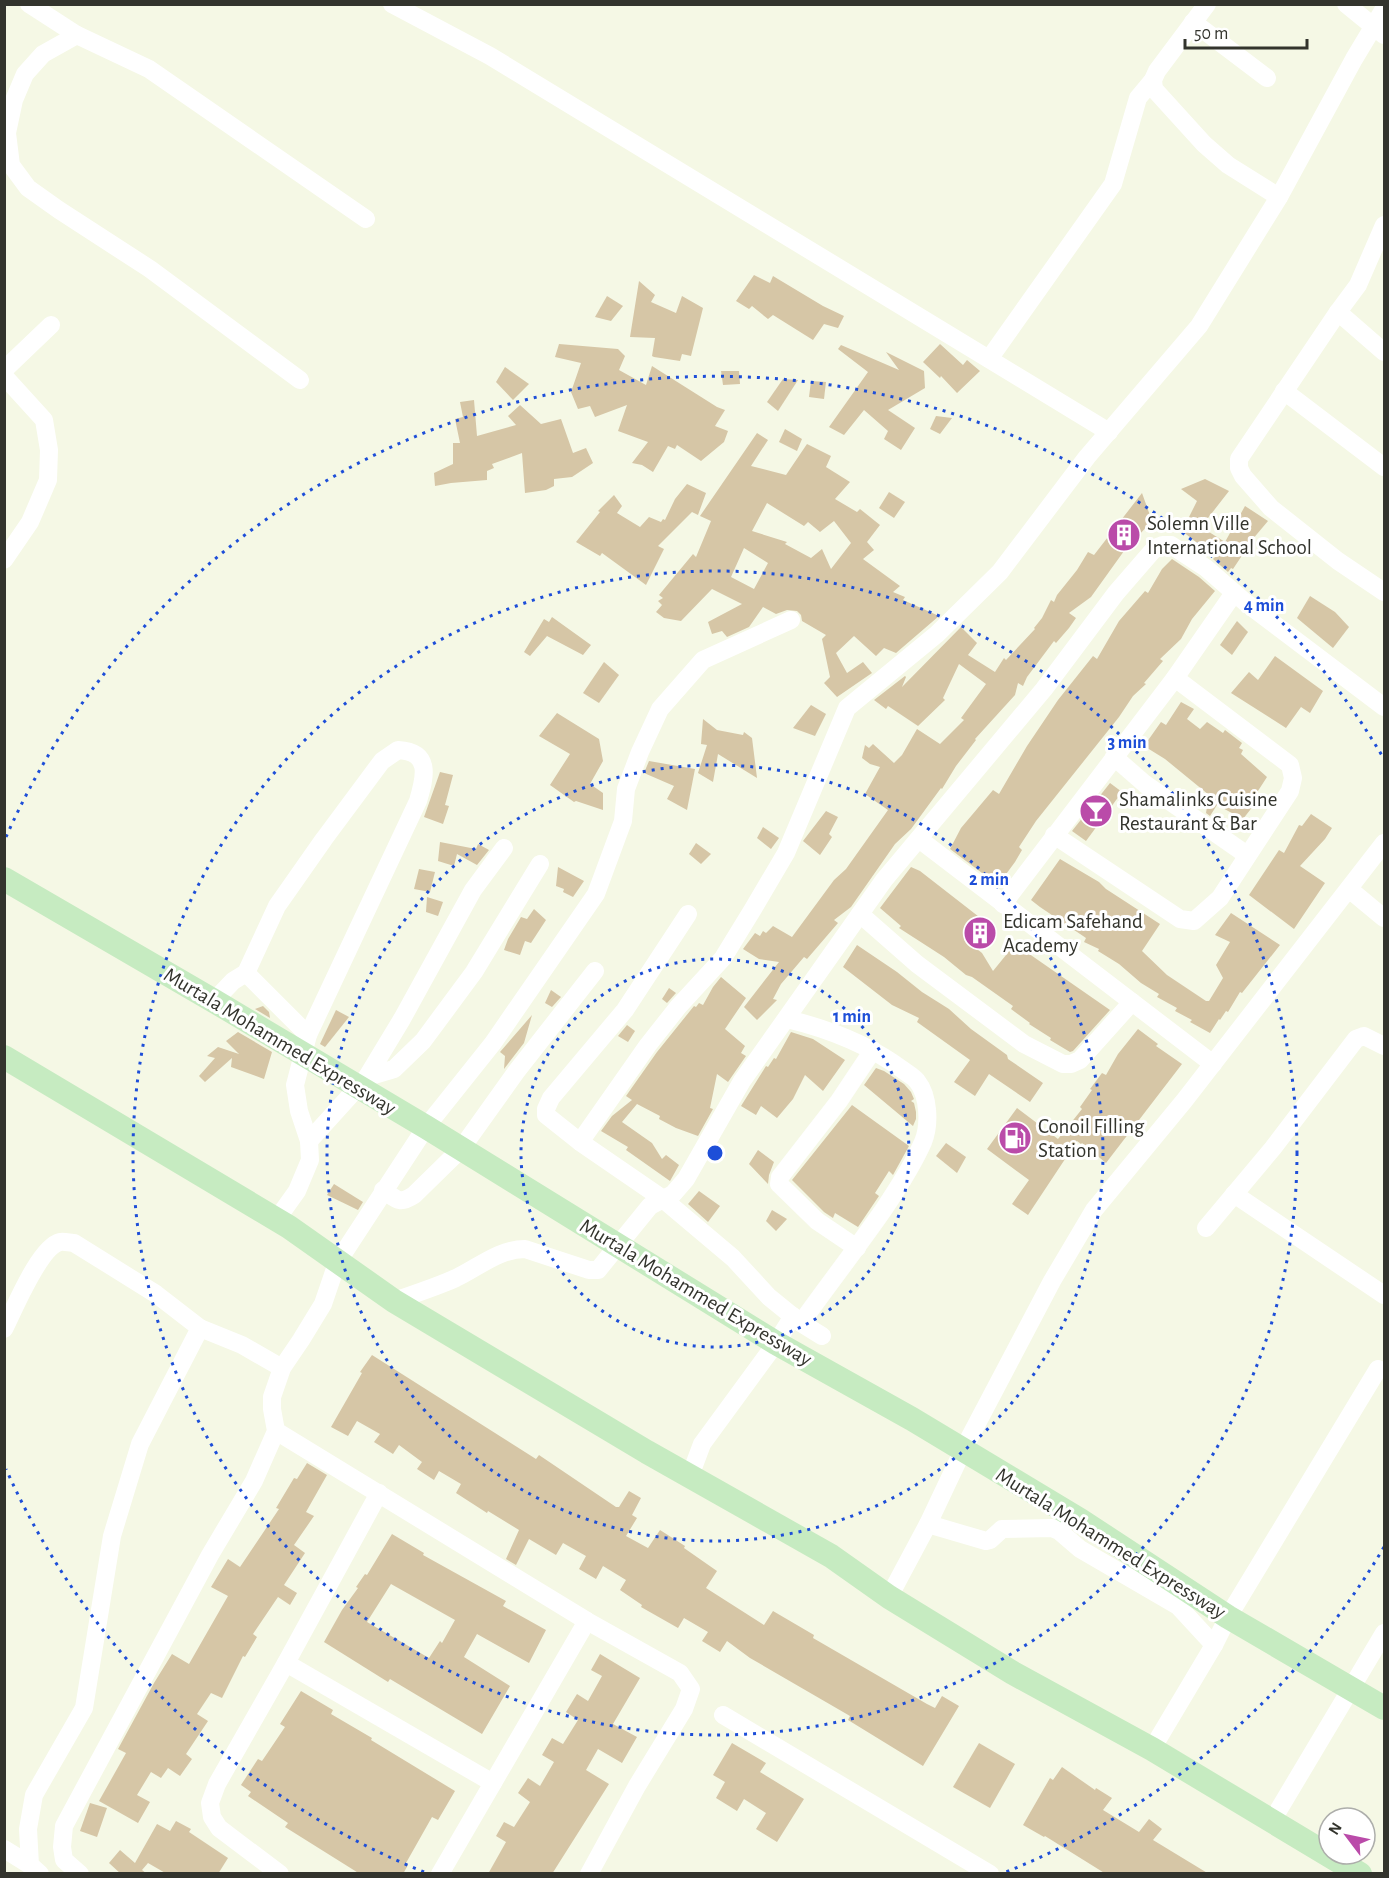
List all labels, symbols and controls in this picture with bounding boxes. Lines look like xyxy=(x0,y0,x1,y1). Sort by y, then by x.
scale bar xyxy=(1185,12,1306,50)
text: 50 m xyxy=(1194,25,1228,43)
place label: Solemn Ville International School xyxy=(1147,513,1312,558)
building icon: Solemn Ville International School xyxy=(1106,517,1142,553)
text: 4 min xyxy=(1244,597,1284,615)
text: 3 min xyxy=(1107,734,1147,752)
place label: Shamalinks Cuisine Restaurant & Bar xyxy=(1119,789,1277,834)
bar icon: Shamalinks Cuisine Restaurant & Bar xyxy=(1078,793,1114,829)
text: 2 min xyxy=(969,871,1009,889)
place label: Edicam Safehand Academy xyxy=(1003,911,1143,956)
building icon: Edicam Safehand Academy xyxy=(962,915,998,951)
street label: Murtala Mohammed Expressway xyxy=(160,964,399,1119)
text: 1 min xyxy=(833,1008,871,1026)
place label: Conoil Filling Station xyxy=(1038,1116,1145,1161)
fuel station icon: Conoil Filling Station xyxy=(997,1120,1033,1156)
centre of rings xyxy=(705,1143,725,1163)
street label: Murtala Mohammed Expressway xyxy=(576,1215,815,1370)
street label: Murtala Mohammed Expressway xyxy=(992,1464,1229,1623)
north arrow xyxy=(1317,1806,1377,1866)
text: N xyxy=(1325,1820,1345,1838)

